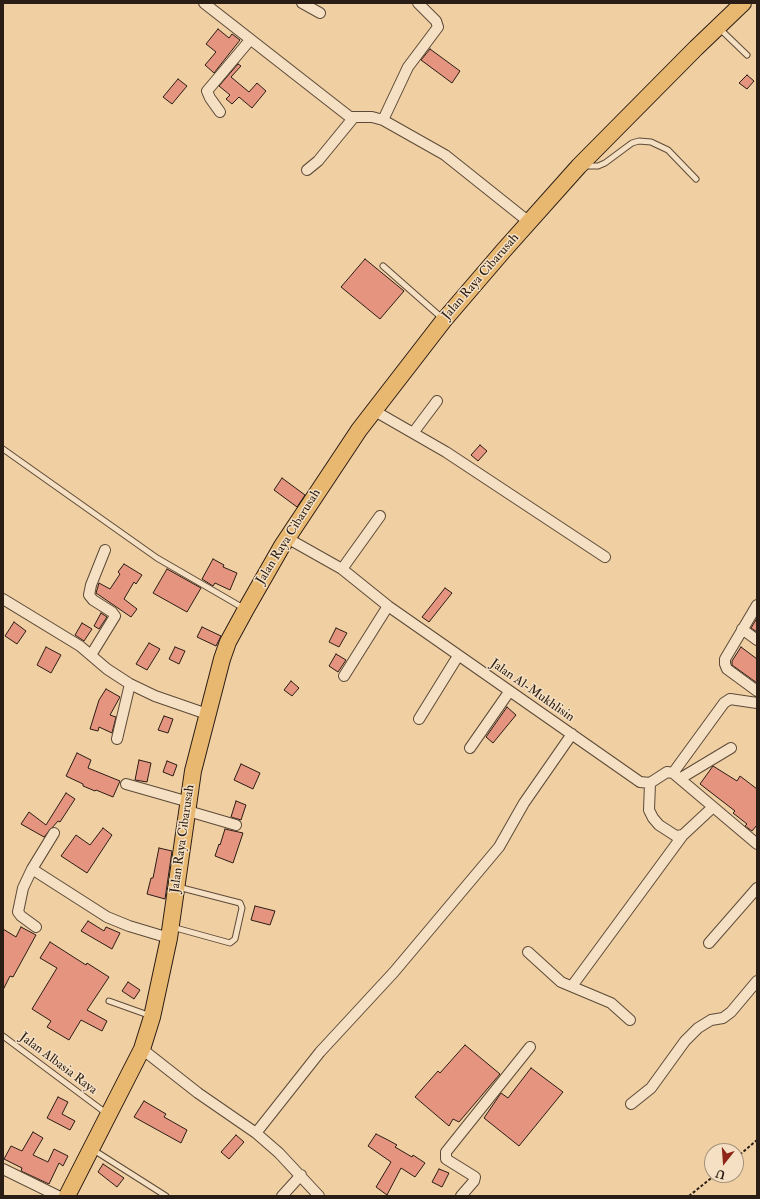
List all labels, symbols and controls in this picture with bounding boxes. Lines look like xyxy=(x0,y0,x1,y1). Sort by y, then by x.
street label: Jalan Raya Cibarusah xyxy=(439,231,523,323)
street label: Jalan Raya Cibarusah xyxy=(253,486,325,588)
street label: Jalan Al-Mukhlisin xyxy=(487,656,577,726)
street label: Jalan Raya Cibarusah xyxy=(168,784,198,894)
street label: Jalan Albasia Raya xyxy=(16,1030,100,1098)
north arrow xyxy=(704,1143,744,1183)
text: U xyxy=(714,1166,727,1182)

